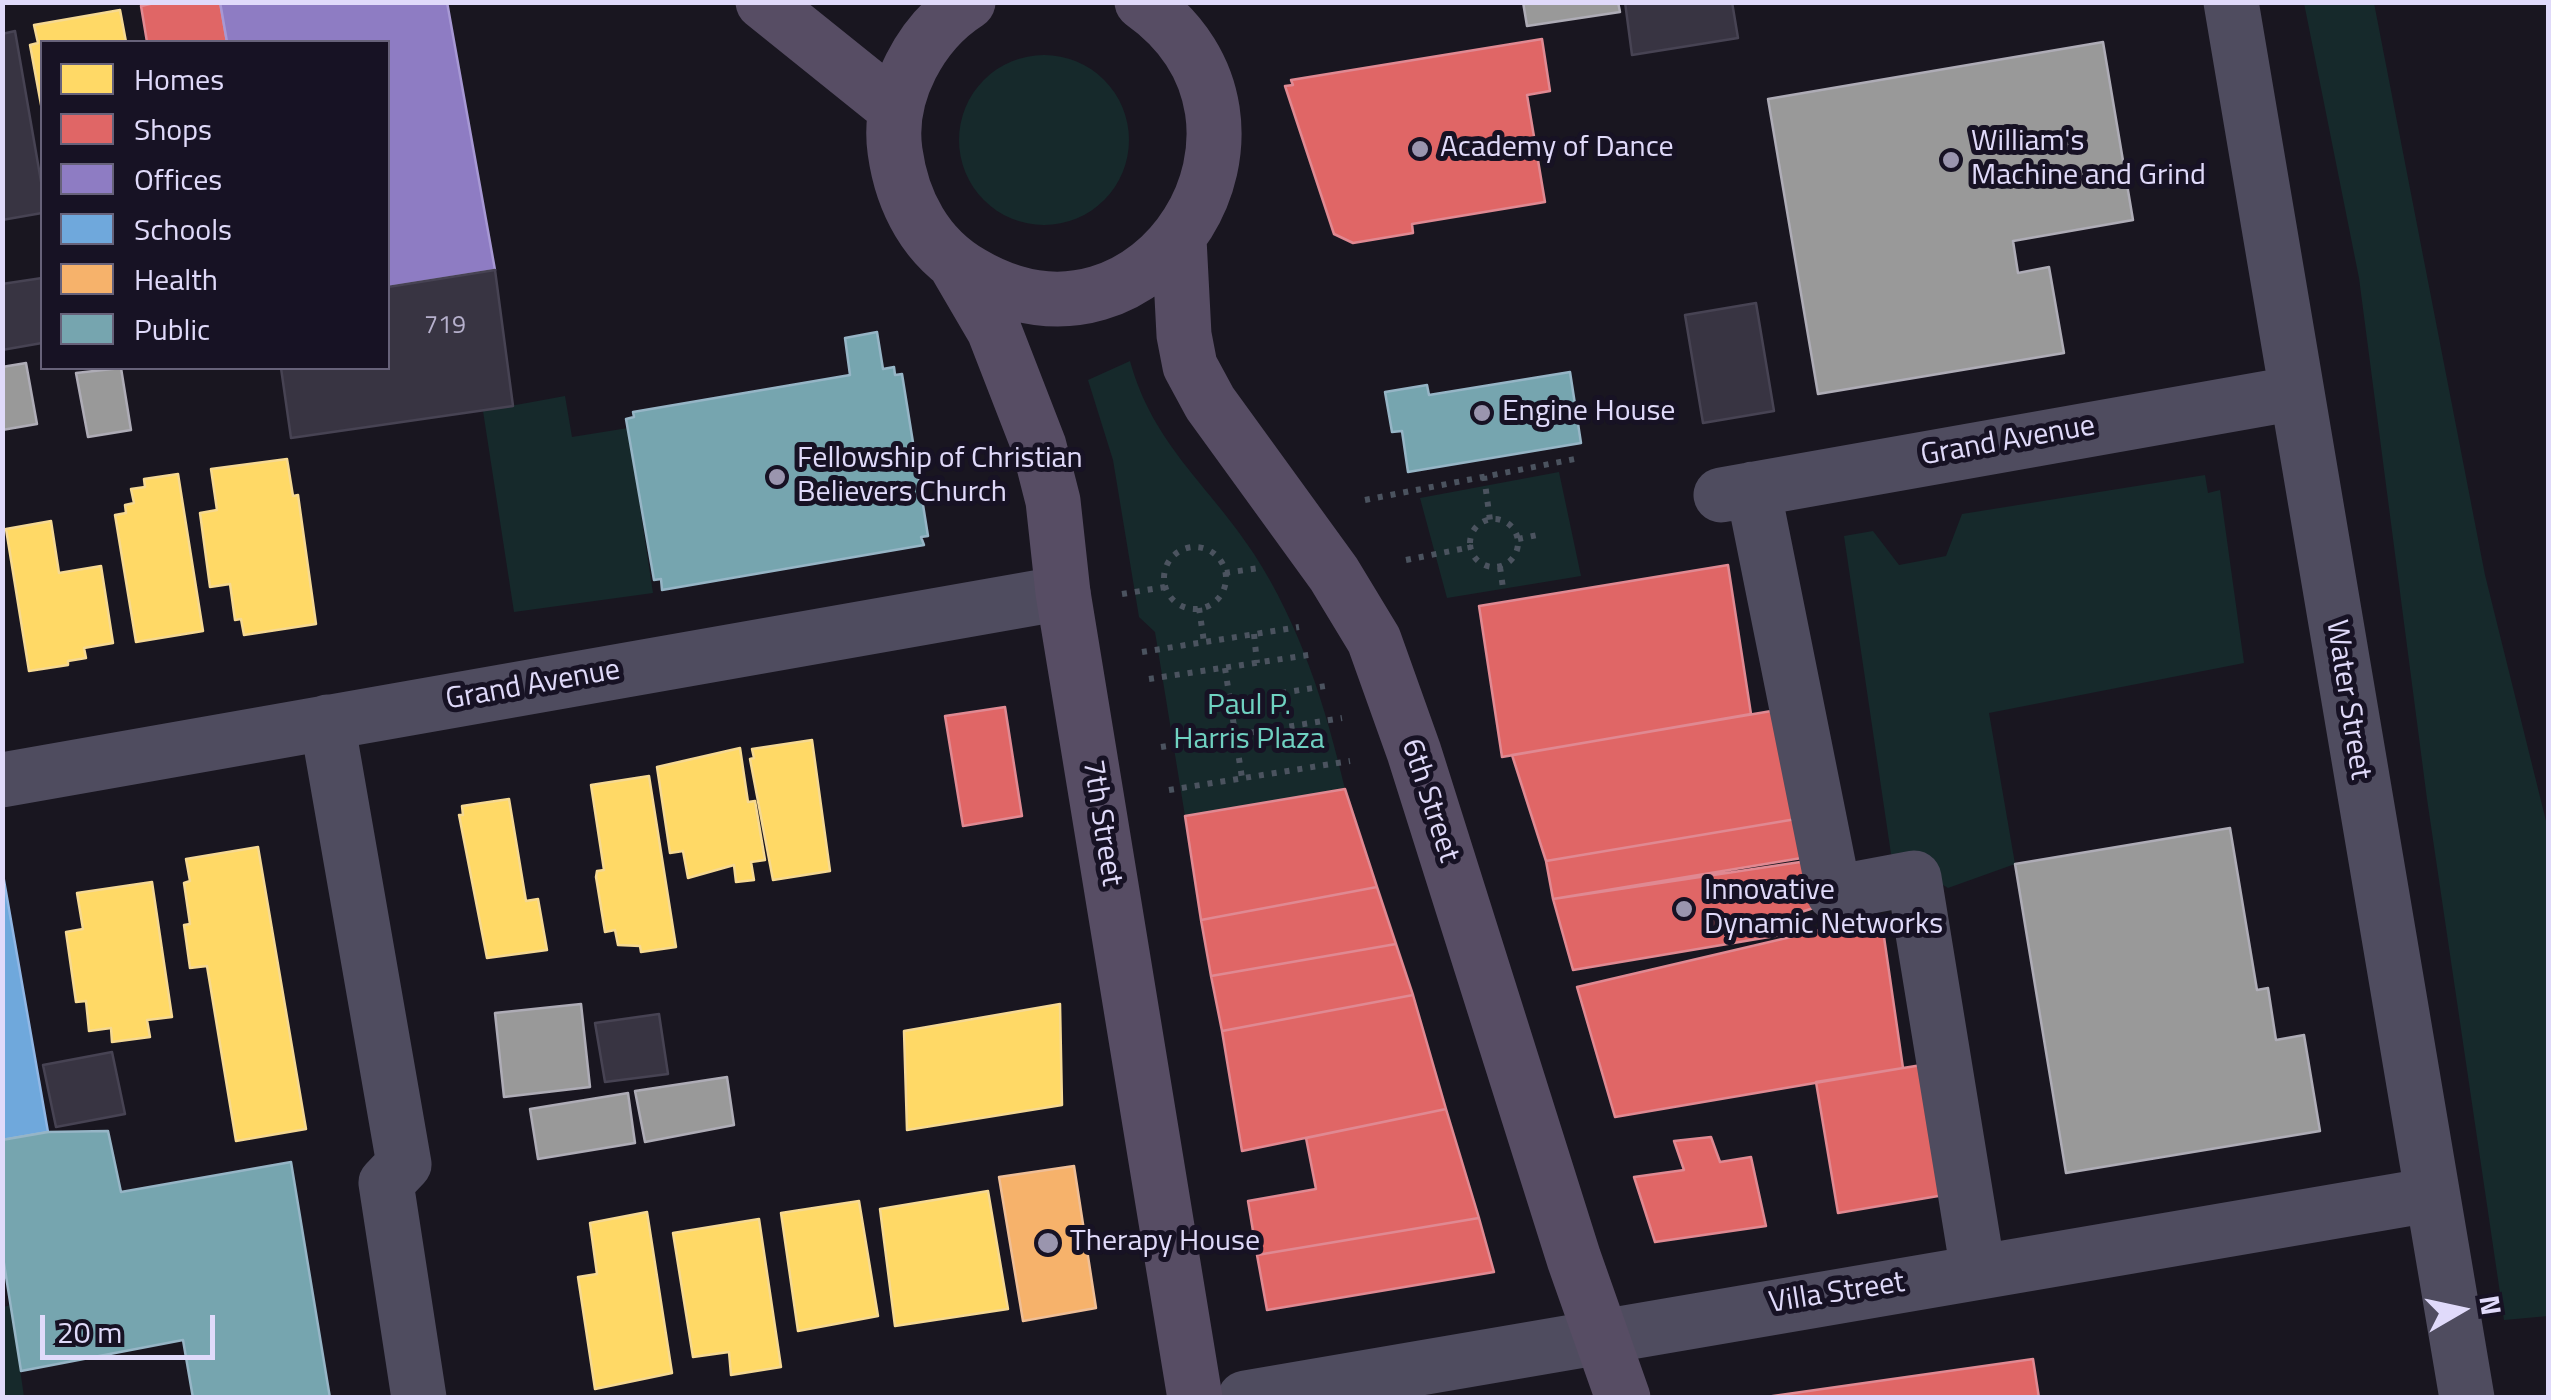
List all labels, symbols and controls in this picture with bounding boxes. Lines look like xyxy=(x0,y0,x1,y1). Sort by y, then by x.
legend xyxy=(40,40,390,370)
text: Homes xyxy=(134,56,224,102)
text: Shops xyxy=(134,106,212,152)
place label: William's Machine and Grind xyxy=(1971,125,2206,196)
place label: Academy of Dance xyxy=(1440,131,1674,167)
marker: Academy of Dance xyxy=(1409,138,1431,160)
marker: William's Machine and Grind xyxy=(1940,149,1962,171)
text: Offices xyxy=(134,156,222,202)
text: Schools xyxy=(134,206,232,252)
text: Health xyxy=(134,256,218,302)
text: Public xyxy=(134,306,210,352)
house number: 719 xyxy=(424,312,466,342)
place label: Engine House xyxy=(1502,395,1676,431)
marker: Engine House xyxy=(1471,402,1493,424)
street label: Grand Avenue xyxy=(1918,409,2098,475)
place label: Fellowship of Christian Believers Church xyxy=(797,442,1083,512)
marker: Fellowship of Christian Believers Church xyxy=(766,466,788,488)
street label: Water Street xyxy=(2317,618,2377,782)
street label: Grand Avenue xyxy=(443,653,623,719)
park label: Paul P. Harris Plaza xyxy=(1173,689,1325,760)
street label: 6th Street xyxy=(1392,735,1466,867)
street label: 7th Street xyxy=(1073,757,1129,889)
place label: Innovative Dynamic Networks xyxy=(1704,874,1943,944)
marker: Innovative Dynamic Networks xyxy=(1673,898,1695,920)
place label: Therapy House xyxy=(1070,1225,1260,1261)
marker: Therapy House xyxy=(1035,1230,1061,1256)
north arrow xyxy=(2411,1260,2511,1360)
street label: Villa Street xyxy=(1767,1266,1907,1322)
text: N xyxy=(2468,1292,2514,1318)
scale bar xyxy=(45,1295,220,1357)
text: 20 m xyxy=(57,1309,122,1355)

